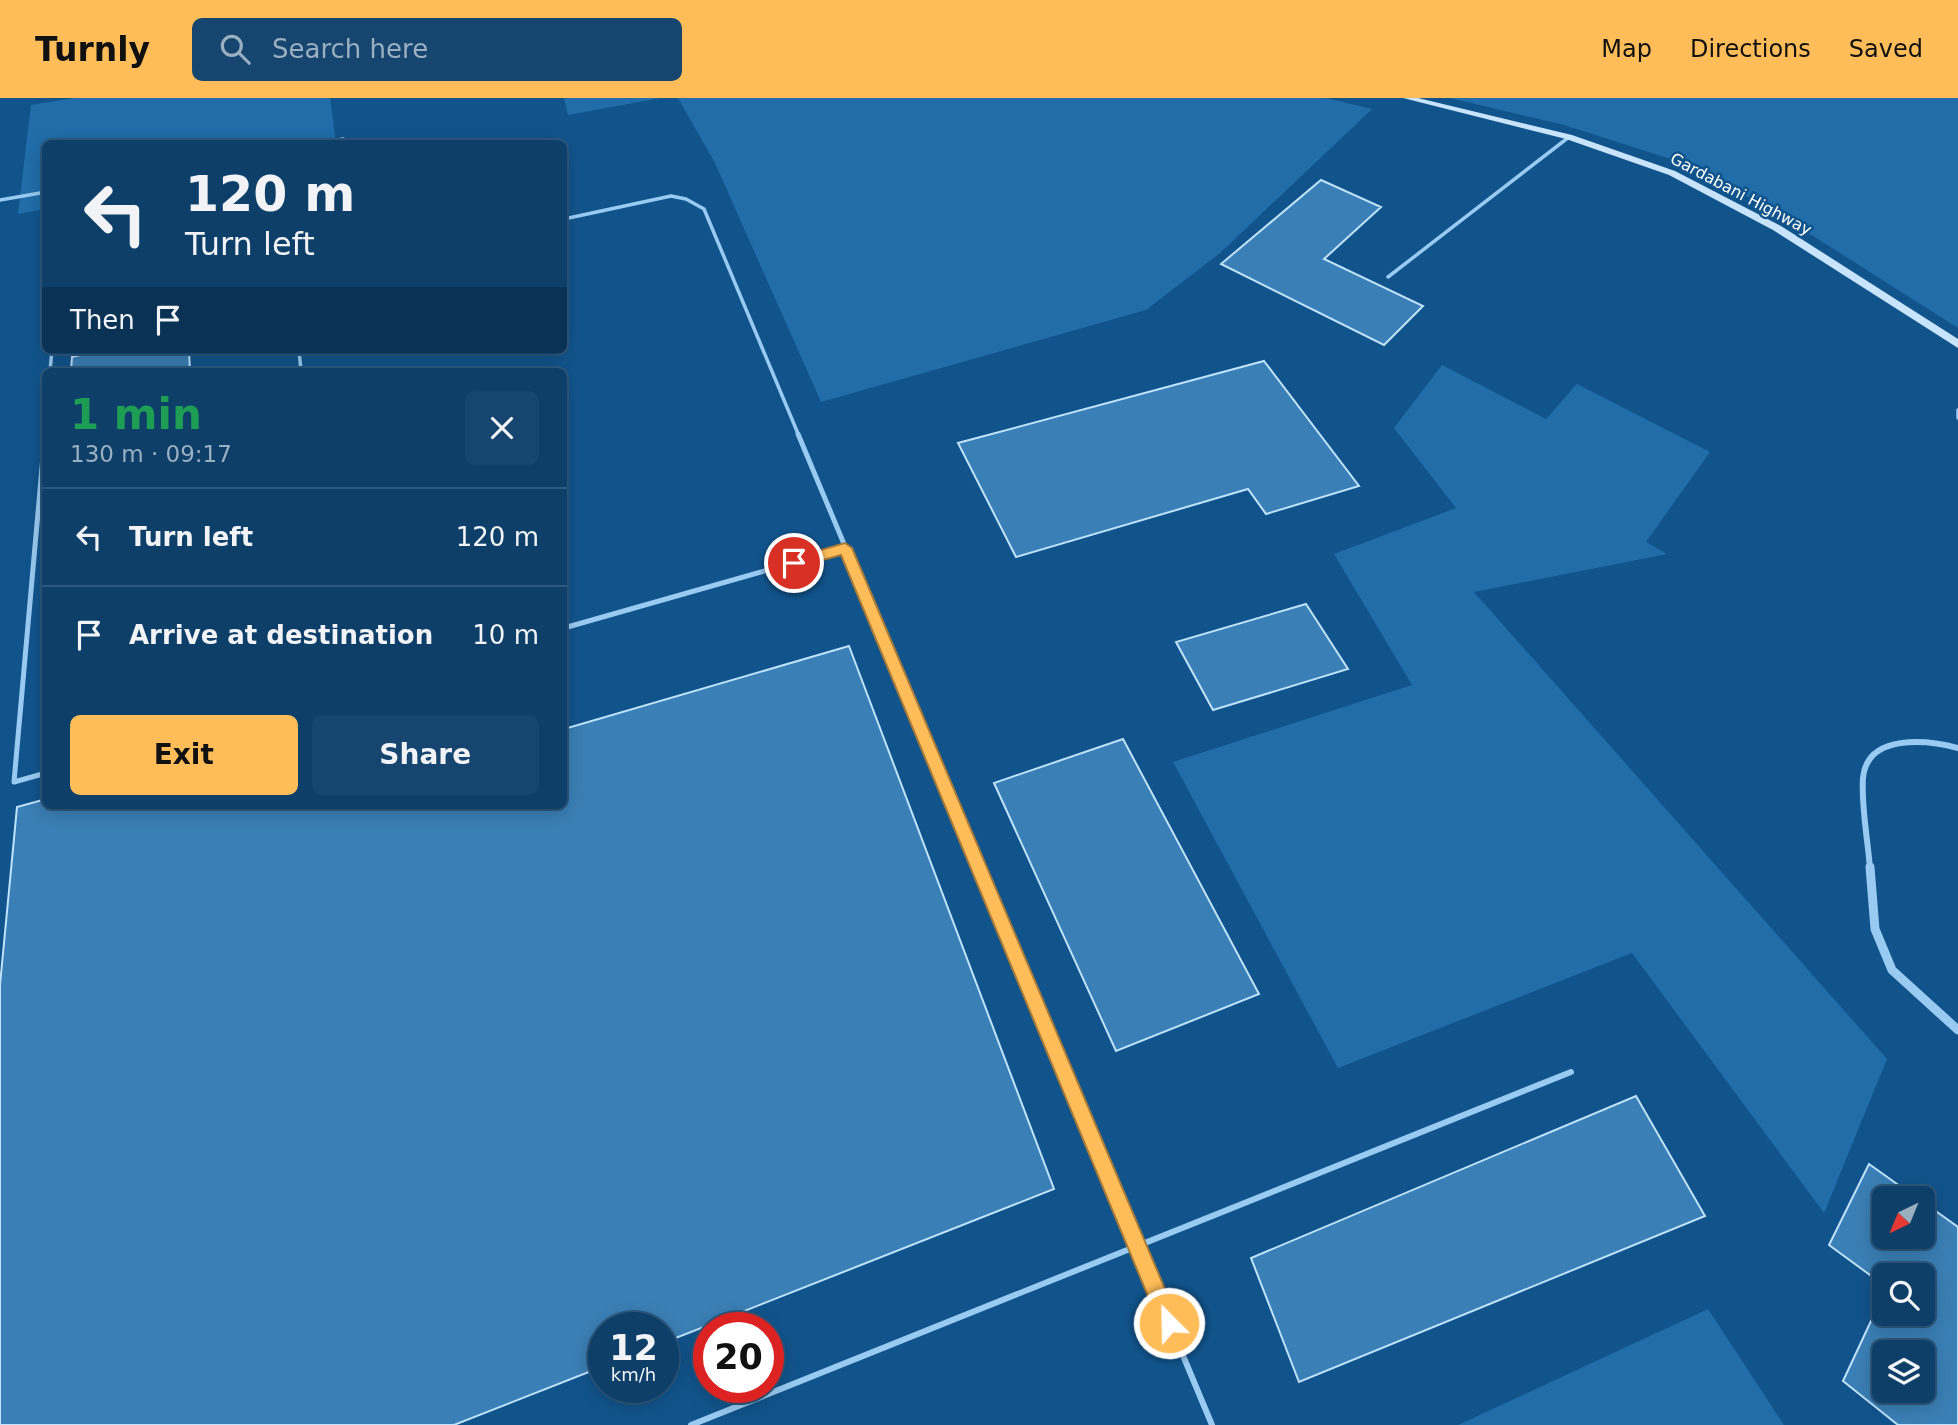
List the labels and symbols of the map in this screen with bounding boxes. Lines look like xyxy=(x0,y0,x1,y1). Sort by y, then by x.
street label: Gardabani Highway xyxy=(1667,149,1815,239)
pin xyxy=(764,533,824,593)
north arrow xyxy=(1872,1186,1936,1250)
position arrow xyxy=(1132,1286,1206,1360)
speed limit sign: 20 xyxy=(693,1312,784,1403)

